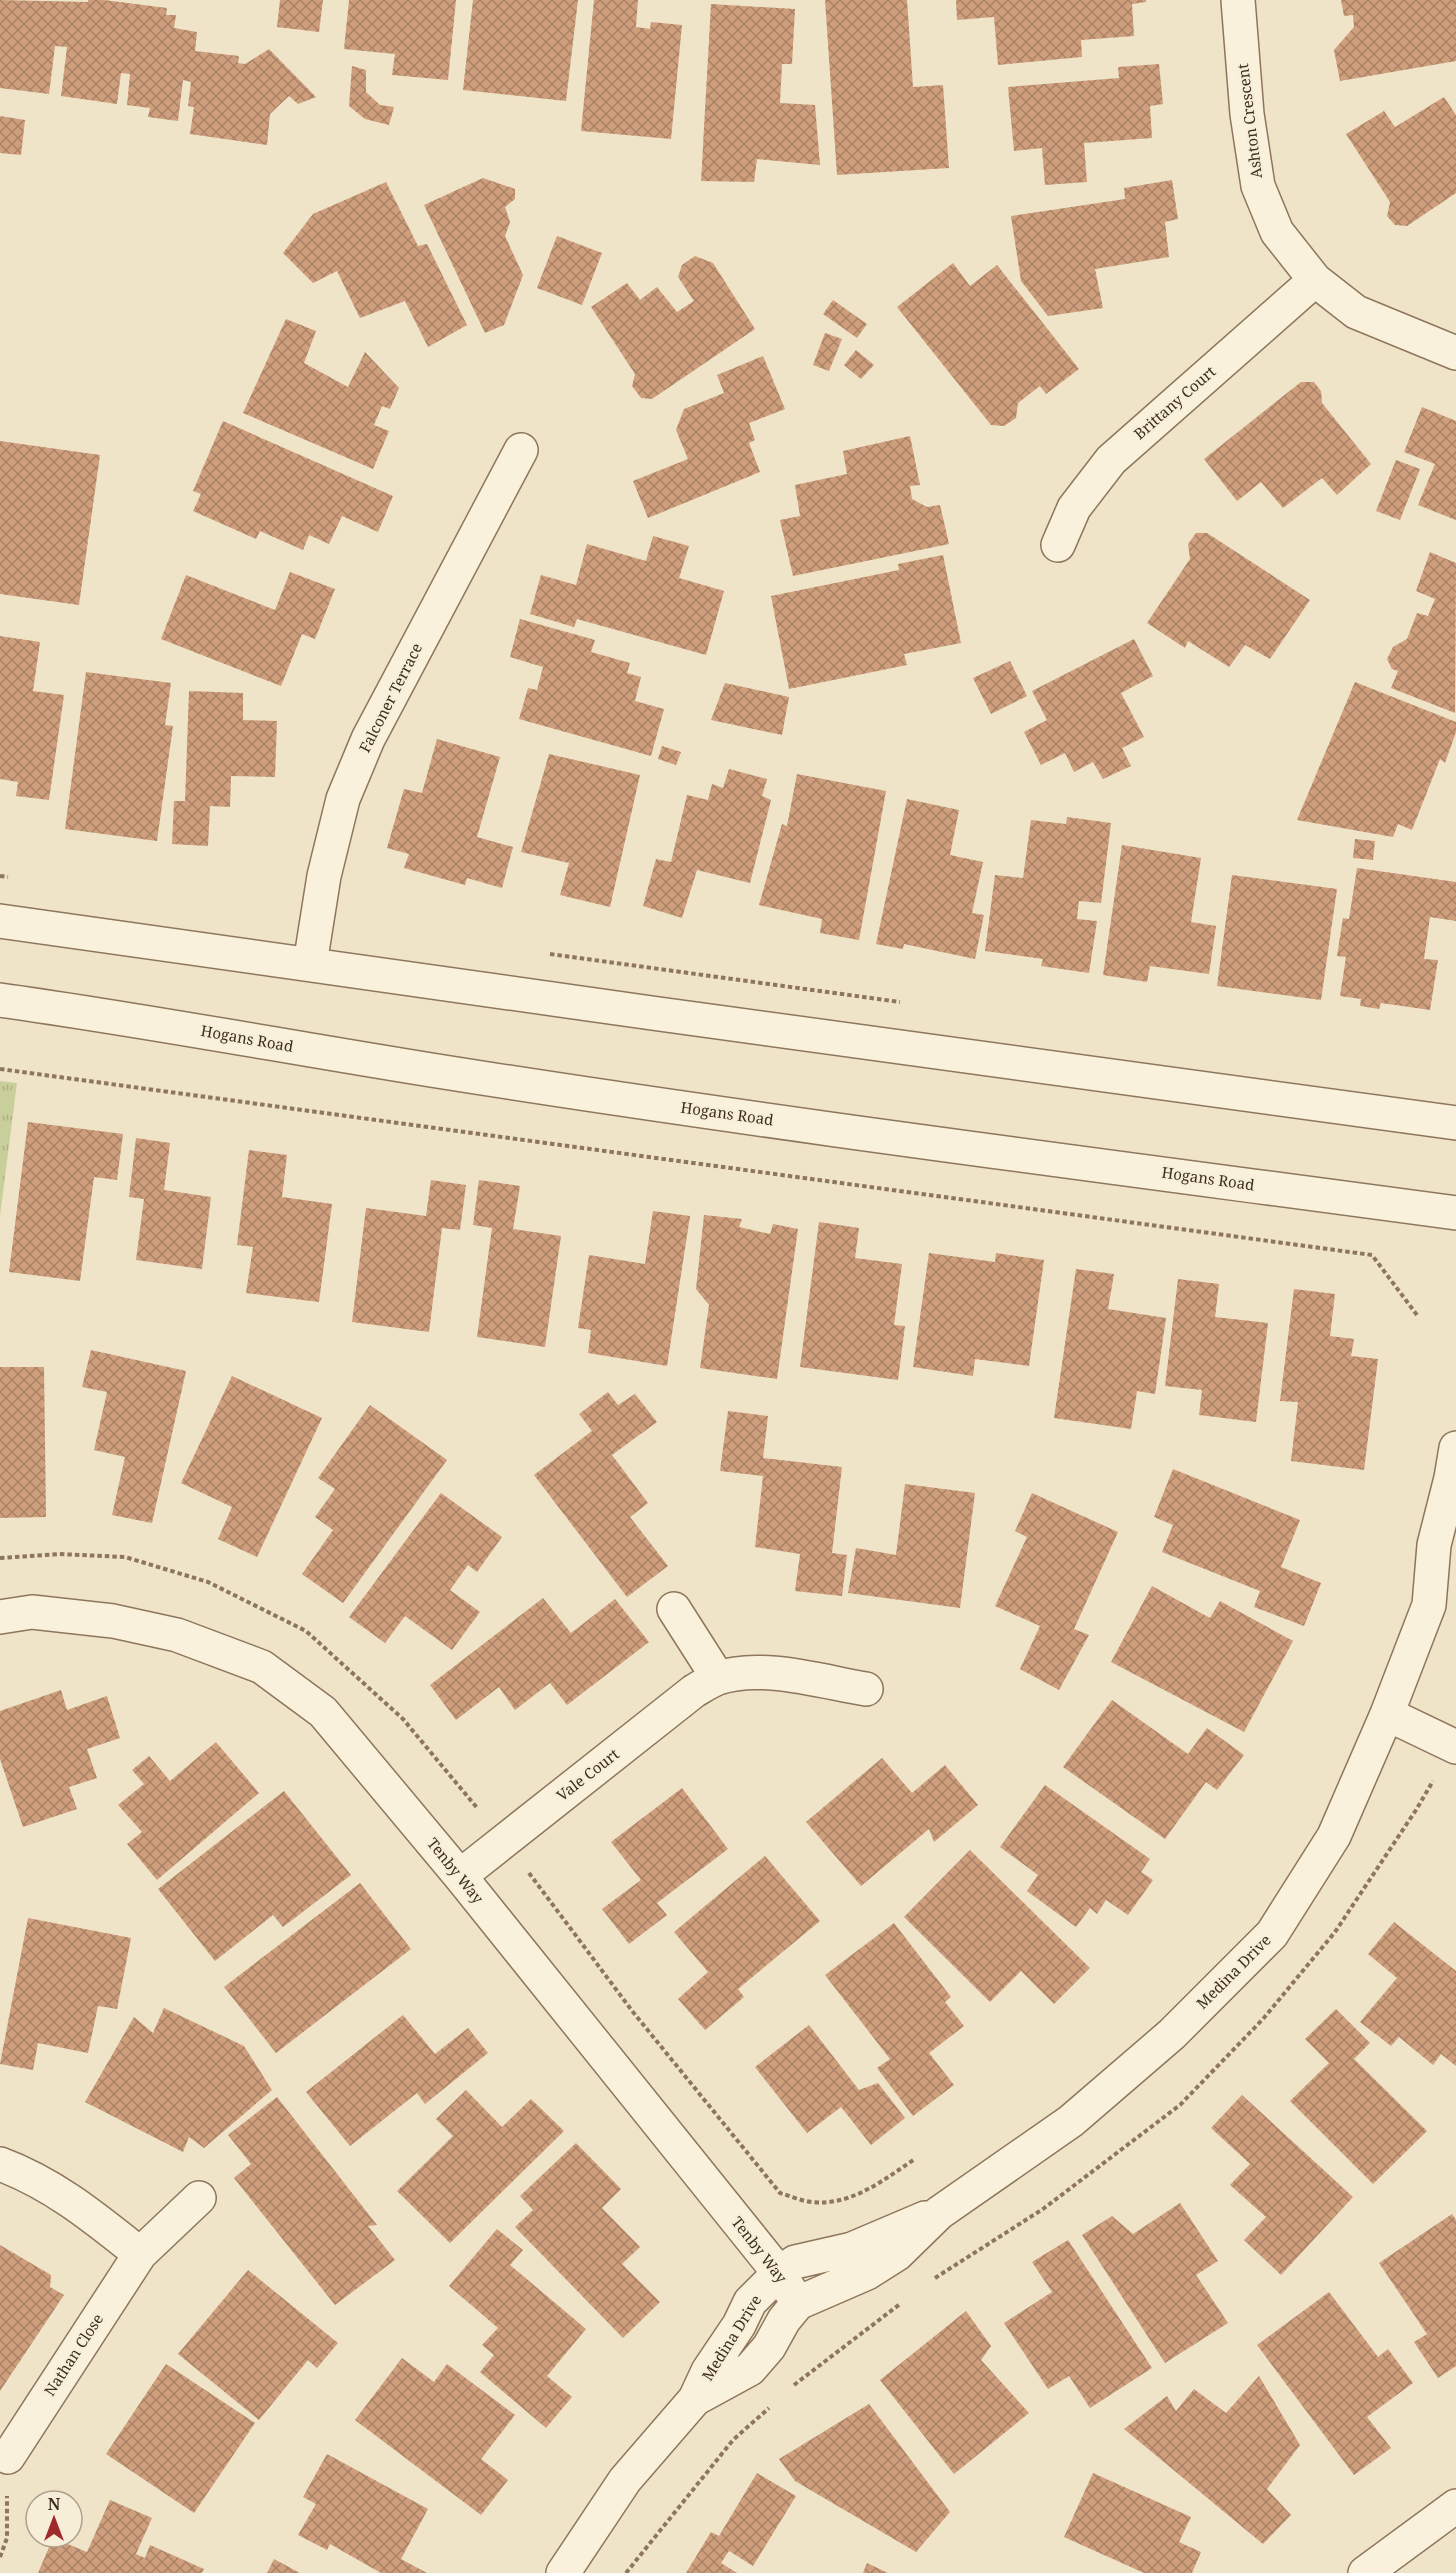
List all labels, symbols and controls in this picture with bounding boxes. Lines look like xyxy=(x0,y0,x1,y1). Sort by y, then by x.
street label: Ashton Crescent xyxy=(1232,62,1266,180)
street label: Brittany Court xyxy=(1129,361,1219,443)
street label: Falconer Terrace xyxy=(354,639,426,756)
street label: Hogans Road xyxy=(199,1020,295,1056)
street label: Hogans Road xyxy=(679,1097,775,1129)
street label: Hogans Road xyxy=(1160,1162,1256,1194)
street label: Vale Court xyxy=(552,1744,623,1805)
street label: Tenby Way xyxy=(423,1833,489,1908)
street label: Medina Drive xyxy=(1192,1930,1275,2013)
street label: Tenby Way xyxy=(728,2212,792,2287)
street label: Medina Drive xyxy=(697,2291,765,2384)
street label: Nathan Close xyxy=(39,2310,107,2399)
north arrow xyxy=(24,2489,84,2549)
text: N xyxy=(48,2493,61,2515)

